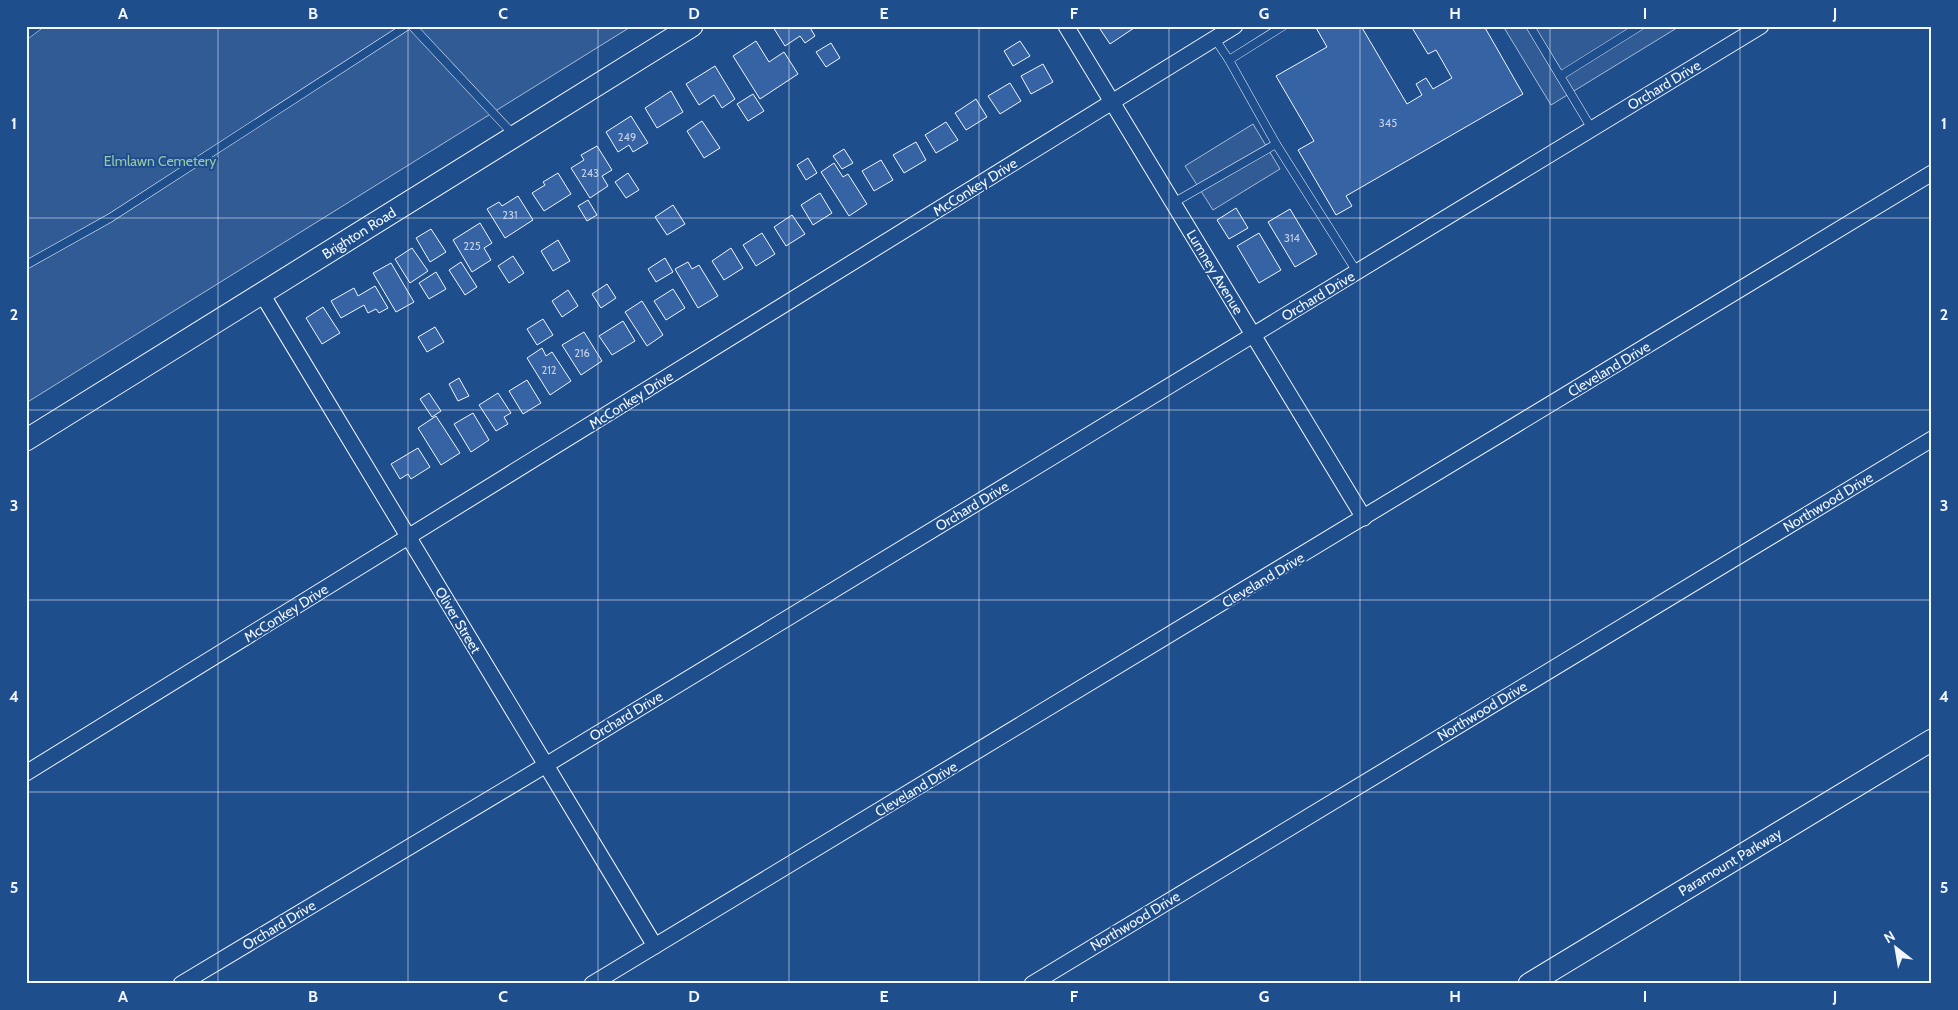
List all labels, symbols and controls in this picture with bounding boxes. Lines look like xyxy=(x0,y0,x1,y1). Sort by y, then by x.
text: A xyxy=(118,4,128,23)
text: B xyxy=(308,4,318,23)
text: C xyxy=(498,4,508,23)
text: D xyxy=(688,4,700,23)
text: E xyxy=(879,4,889,23)
text: F xyxy=(1070,4,1079,23)
text: G xyxy=(1259,4,1269,23)
text: H xyxy=(1449,4,1461,23)
text: I xyxy=(1643,4,1647,23)
text: J xyxy=(1832,4,1837,23)
street label: Orchard Drive xyxy=(1624,56,1704,114)
text: 1 xyxy=(11,114,17,133)
text: 1 xyxy=(1941,114,1947,133)
house number: 345 xyxy=(1379,116,1397,130)
house number: 249 xyxy=(618,130,636,144)
park label: Elmlawn Cemetery xyxy=(104,152,216,170)
street label: McConkey Drive xyxy=(930,154,1020,220)
house number: 243 xyxy=(581,166,599,180)
street label: Brighton Road xyxy=(319,203,399,263)
house number: 231 xyxy=(502,208,518,222)
street label: Lumney Avenue xyxy=(1183,226,1247,318)
house number: 314 xyxy=(1284,231,1301,245)
house number: 225 xyxy=(463,239,481,253)
street label: Orchard Drive xyxy=(1278,267,1358,325)
text: 2 xyxy=(10,305,18,324)
text: 2 xyxy=(1940,305,1948,324)
street label: Cleveland Drive xyxy=(1564,337,1654,401)
house number: 216 xyxy=(574,346,590,360)
house number: 212 xyxy=(541,363,557,377)
street label: McConkey Drive xyxy=(586,367,676,433)
street label: Northwood Drive xyxy=(1780,468,1876,536)
street label: Orchard Drive xyxy=(932,477,1012,535)
text: 3 xyxy=(10,496,18,515)
text: 3 xyxy=(1940,496,1948,515)
street label: Cleveland Drive xyxy=(1218,548,1308,612)
street label: McConkey Drive xyxy=(241,580,331,646)
street label: Oliver Street xyxy=(431,583,485,657)
street label: Northwood Drive xyxy=(1434,677,1530,745)
text: 4 xyxy=(9,687,19,706)
street label: Orchard Drive xyxy=(586,687,666,745)
text: 4 xyxy=(1939,687,1949,706)
street label: Cleveland Drive xyxy=(871,757,961,821)
street label: Paramount Parkway xyxy=(1675,824,1785,900)
text: 5 xyxy=(10,878,18,897)
text: 5 xyxy=(1940,878,1948,897)
street label: Northwood Drive xyxy=(1087,887,1183,955)
street label: Orchard Drive xyxy=(239,896,319,954)
north arrow xyxy=(1870,922,1920,972)
text: N xyxy=(1880,927,1898,947)
text: A xyxy=(118,987,128,1006)
text: B xyxy=(308,987,318,1006)
text: C xyxy=(498,987,508,1006)
text: D xyxy=(688,987,700,1006)
text: E xyxy=(879,987,889,1006)
text: F xyxy=(1070,987,1079,1006)
text: G xyxy=(1259,987,1269,1006)
text: H xyxy=(1449,987,1461,1006)
text: I xyxy=(1643,987,1647,1006)
text: J xyxy=(1832,987,1837,1006)

